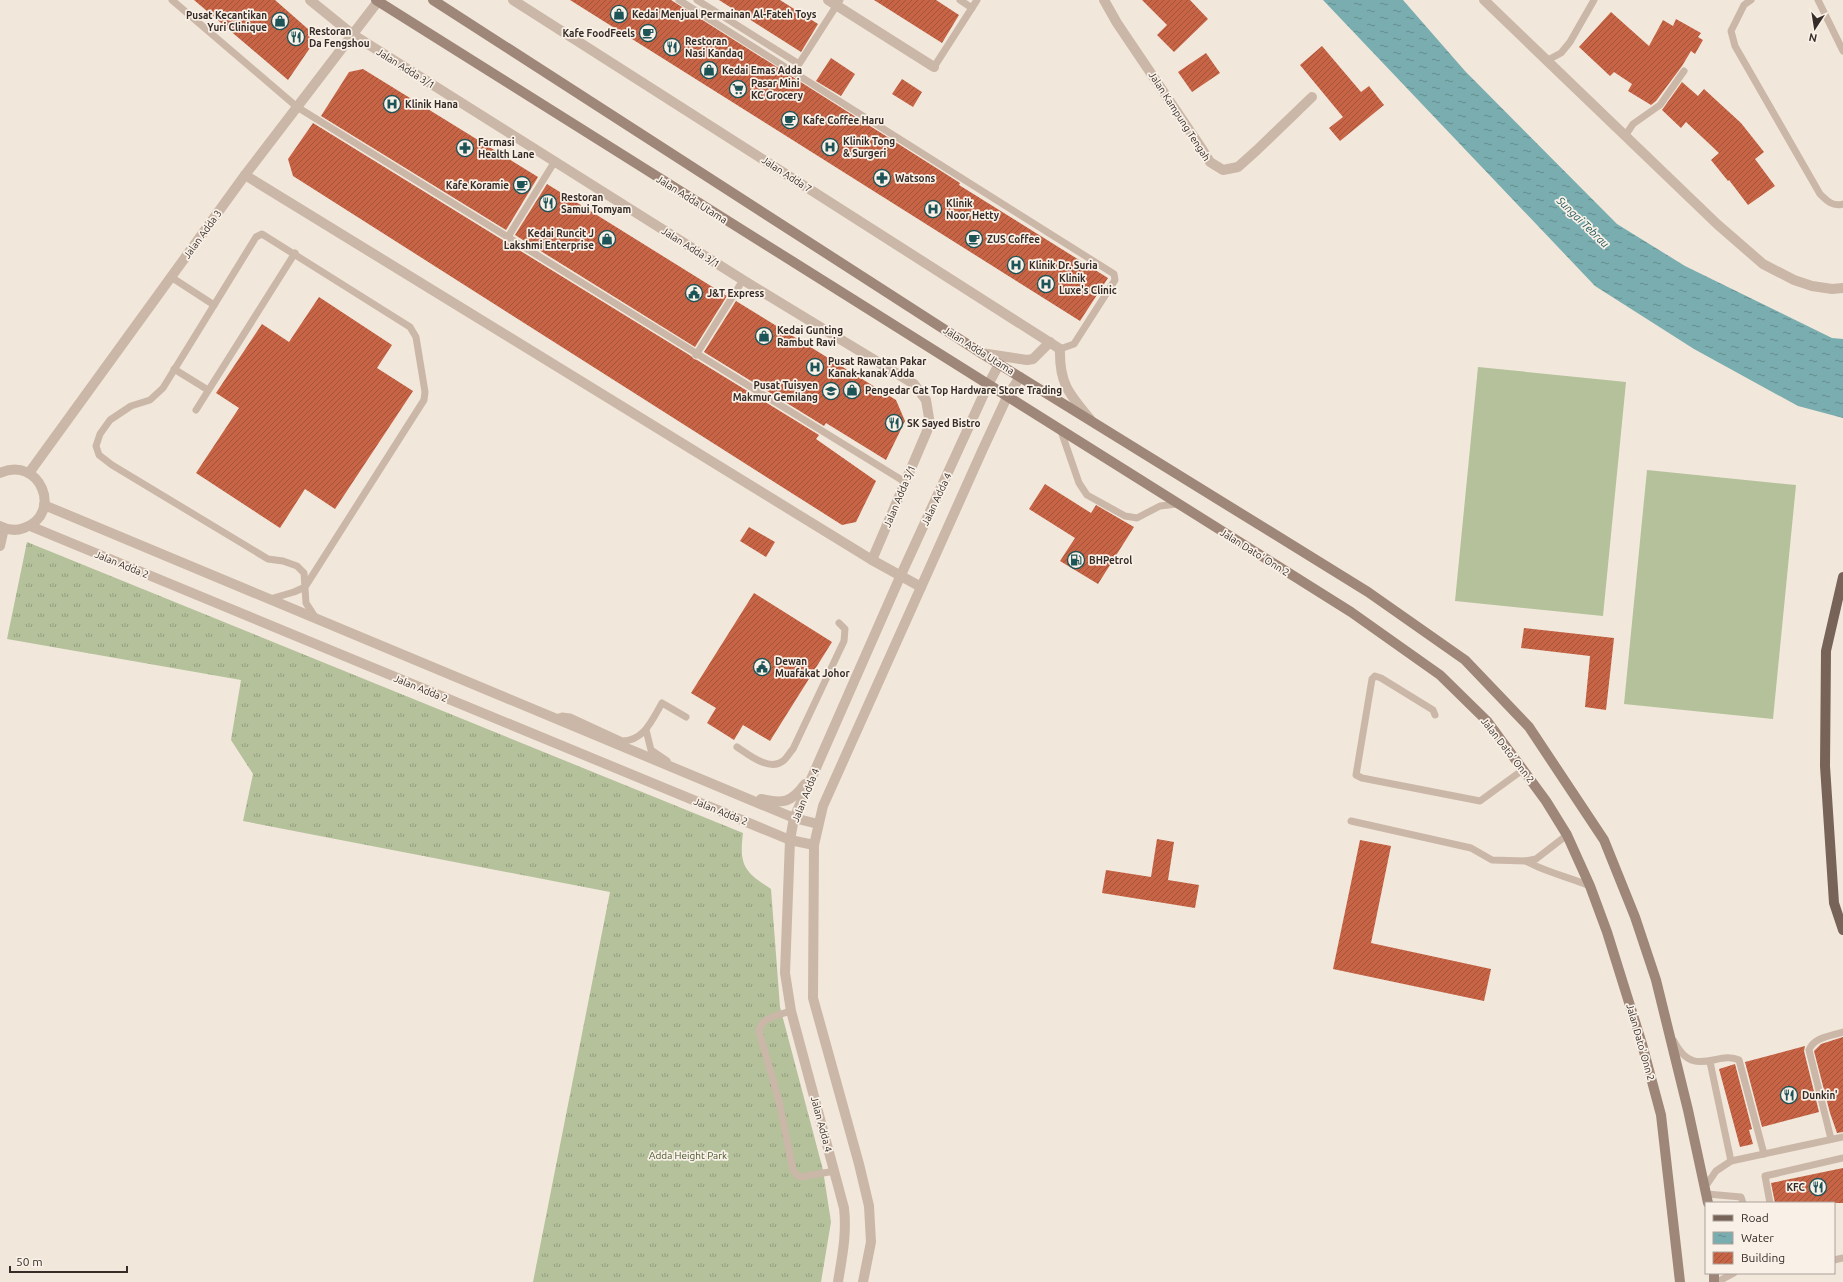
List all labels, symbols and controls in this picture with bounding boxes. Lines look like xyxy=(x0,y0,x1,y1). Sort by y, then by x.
shop icon: Kedai Menjual Permainan Al-Fateh Toys xyxy=(609,4,629,24)
north arrow xyxy=(1795,8,1835,48)
place label: Kedai Menjual Permainan Al-Fateh Toys xyxy=(632,9,817,20)
place label: Pusat Kecantikan Yuri Clinique xyxy=(186,10,267,33)
shop icon: Pusat Kecantikan Yuri Clinique xyxy=(270,11,290,31)
cafe icon: Kafe FoodFeels xyxy=(638,23,658,43)
place label: Restoran Da Fengshou xyxy=(309,26,370,49)
restaurant icon: Restoran Da Fengshou xyxy=(286,27,306,47)
place label: Kafe FoodFeels xyxy=(562,28,635,39)
text: N xyxy=(1808,31,1818,45)
place label: Restoran Nasi Kandaq xyxy=(685,36,743,59)
restaurant icon: Restoran Nasi Kandaq xyxy=(662,37,682,57)
street label: Jalan Adda 3/1 xyxy=(375,46,437,91)
shop icon: Kedai Emas Adda xyxy=(699,60,719,80)
place label: Kedai Emas Adda xyxy=(722,65,802,76)
street label: Jalan Kampung Tengah xyxy=(1147,70,1212,163)
place label: Pasar Mini KC Grocery xyxy=(751,78,804,101)
supermarket icon: Pasar Mini KC Grocery xyxy=(728,79,748,99)
hospital icon: Klinik Hana xyxy=(382,94,402,114)
place label: Klinik Hana xyxy=(405,99,458,110)
cafe icon: Kafe Coffee Haru xyxy=(780,110,800,130)
place label: Kafe Coffee Haru xyxy=(803,114,884,126)
place label: Klinik Tong & Surgeri xyxy=(843,136,895,159)
place label: Farmasi Health Lane xyxy=(478,137,535,160)
hospital icon: Klinik Tong & Surgeri xyxy=(820,137,840,157)
pharmacy icon: Farmasi Health Lane xyxy=(455,138,475,158)
street label: Jalan Adda 7 xyxy=(760,154,814,195)
pharmacy icon: Watsons xyxy=(872,168,892,188)
street label: Jalan Adda Utama xyxy=(654,173,729,226)
place label: Watsons xyxy=(895,173,935,184)
cafe icon: Kafe Koramie xyxy=(512,175,532,195)
place label: Kafe Koramie xyxy=(446,180,509,191)
place label: Restoran Samui Tomyam xyxy=(561,192,631,215)
restaurant icon: Restoran Samui Tomyam xyxy=(538,193,558,213)
water label: Sungai Tebrau xyxy=(1554,193,1612,250)
place label: Klinik Noor Hetty xyxy=(946,198,1000,221)
hospital icon: Klinik Noor Hetty xyxy=(923,199,943,219)
street label: Jalan Adda 3 xyxy=(181,208,224,261)
street label: Jalan Adda 3/1 xyxy=(660,225,722,270)
place label: Kedai Runcit J Lakshmi Enterprise xyxy=(504,228,594,251)
shop icon: Kedai Runcit J Lakshmi Enterprise xyxy=(597,229,617,249)
cafe icon: ZUS Coffee xyxy=(964,229,984,249)
place label: ZUS Coffee xyxy=(987,233,1040,245)
hospital icon: Klinik Dr. Suria xyxy=(1006,255,1026,275)
place label: Klinik Dr. Suria xyxy=(1029,260,1098,271)
place label: Klinik Luxe's Clinic xyxy=(1059,273,1117,296)
hospital icon: Klinik Luxe's Clinic xyxy=(1036,274,1056,294)
public building icon: J&T Express xyxy=(684,283,704,303)
place label: J&T Express xyxy=(707,288,765,299)
street label: Jalan Adda Utama xyxy=(941,324,1016,377)
place label: Kedai Gunting Rambut Ravi xyxy=(777,325,843,348)
shop icon: Kedai Gunting Rambut Ravi xyxy=(754,326,774,346)
place label: Pusat Rawatan Pakar Kanak-kanak Adda xyxy=(828,356,927,379)
hospital icon: Pusat Rawatan Pakar Kanak-kanak Adda xyxy=(805,357,825,377)
place label: Pusat Tuisyen Makmur Gemilang xyxy=(733,380,818,403)
shop icon: Pengedar Cat Top Hardware Store Trading xyxy=(842,380,862,400)
school or university icon: Pusat Tuisyen Makmur Gemilang xyxy=(821,381,841,401)
place label: Pengedar Cat Top Hardware Store Trading xyxy=(865,385,1062,396)
restaurant icon: SK Sayed Bistro xyxy=(884,413,904,433)
place label: SK Sayed Bistro xyxy=(907,418,981,429)
street label: Jalan Adda 3/1 xyxy=(881,463,917,529)
street label: Jalan Adda 4 xyxy=(919,471,954,527)
street label: Jalan Dato' Onn 2 xyxy=(1218,527,1291,578)
street label: Jalan Adda 2 xyxy=(93,549,150,580)
fuel station icon: BHPetrol xyxy=(1066,550,1086,570)
place label: BHPetrol xyxy=(1089,555,1132,566)
place label: Dewan Muafakat Johor xyxy=(775,656,850,679)
public building icon: Dewan Muafakat Johor xyxy=(752,657,772,677)
street label: Jalan Adda 2 xyxy=(392,673,449,704)
street label: Jalan Dato' Onn 2 xyxy=(1479,716,1536,785)
street label: Jalan Adda 4 xyxy=(790,766,821,824)
street label: Jalan Adda 2 xyxy=(692,796,749,827)
street label: Jalan Dato' Onn 2 xyxy=(1624,1002,1657,1082)
restaurant icon: Dunkin' xyxy=(1779,1085,1799,1105)
place label: Dunkin' xyxy=(1802,1090,1838,1101)
street label: Jalan Adda 4 xyxy=(809,1095,834,1153)
park label: Adda Height Park xyxy=(649,1150,727,1161)
restaurant icon: KFC xyxy=(1808,1177,1828,1197)
place label: KFC xyxy=(1786,1182,1806,1193)
legend xyxy=(1705,1202,1835,1274)
text: Road xyxy=(1741,1211,1769,1224)
text: Water xyxy=(1741,1231,1774,1244)
scale bar xyxy=(10,1248,127,1274)
text: Building xyxy=(1741,1251,1785,1264)
text: 50 m xyxy=(16,1255,43,1268)

